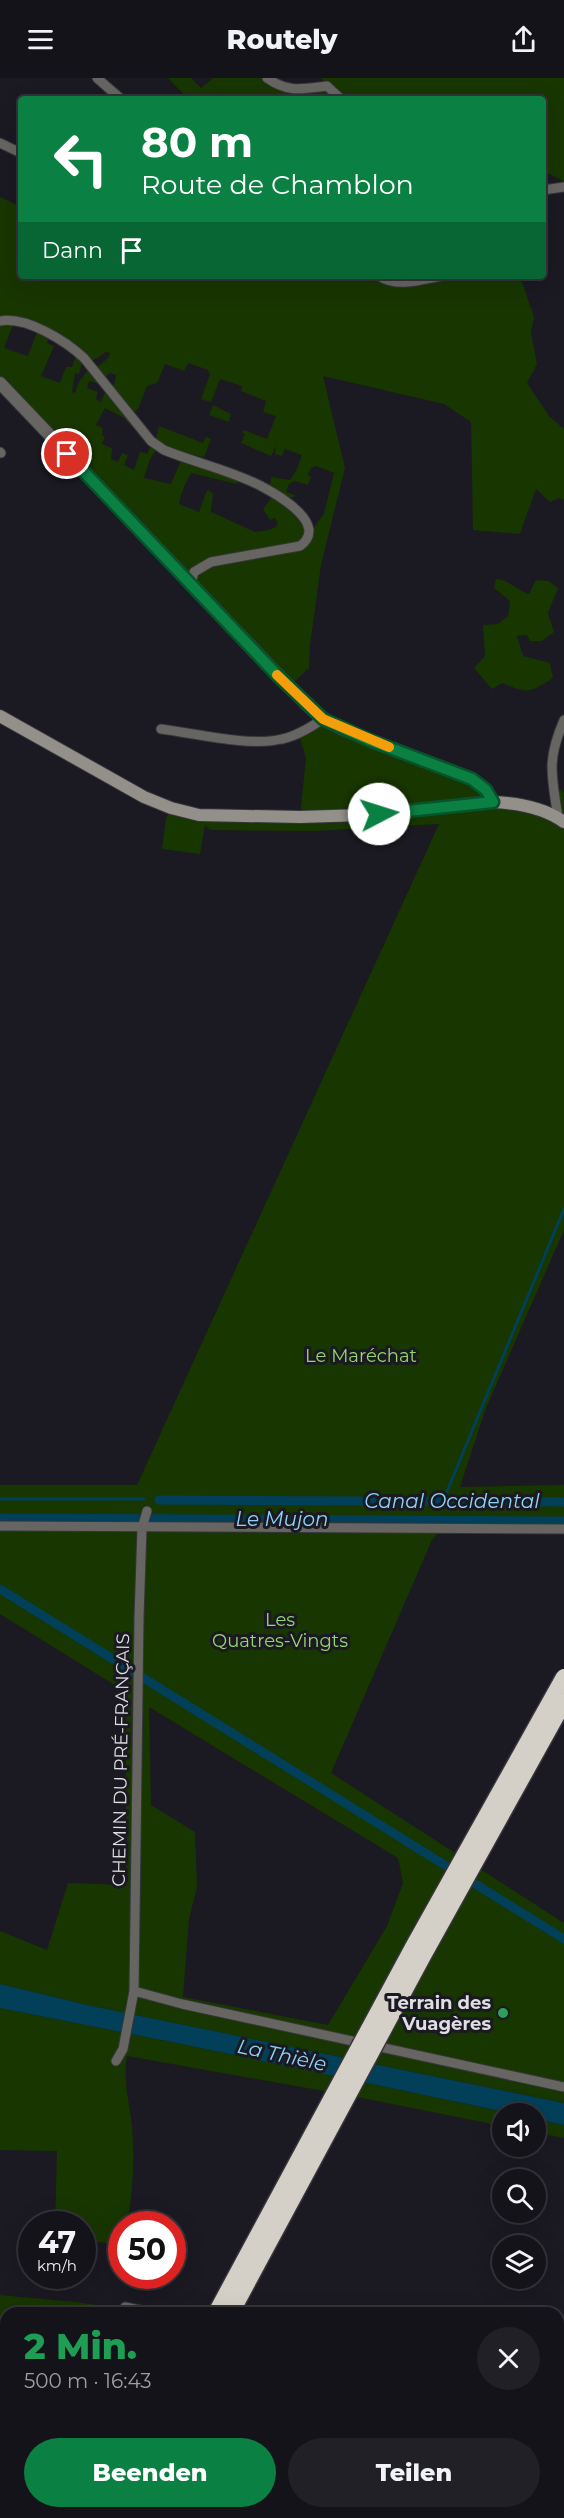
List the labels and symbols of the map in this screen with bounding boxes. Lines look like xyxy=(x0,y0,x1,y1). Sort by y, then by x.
pin xyxy=(41,428,92,479)
position arrow xyxy=(347,782,411,846)
park label: Le Maréchat xyxy=(305,1345,417,1367)
water label: Canal Occidental xyxy=(364,1489,540,1513)
water label: Le Mujon xyxy=(235,1507,329,1531)
park label: Les Quatres-Vingts xyxy=(212,1609,348,1652)
street label: CHEMIN DU PRÉ-FRANÇAIS xyxy=(108,1633,134,1887)
place label: Terrain des Vuagères xyxy=(387,1992,491,2035)
marker: Terrain des Vuagères xyxy=(496,2006,510,2020)
water label: La Thièle xyxy=(235,2034,329,2076)
speed limit sign: 50 xyxy=(108,2211,186,2289)

